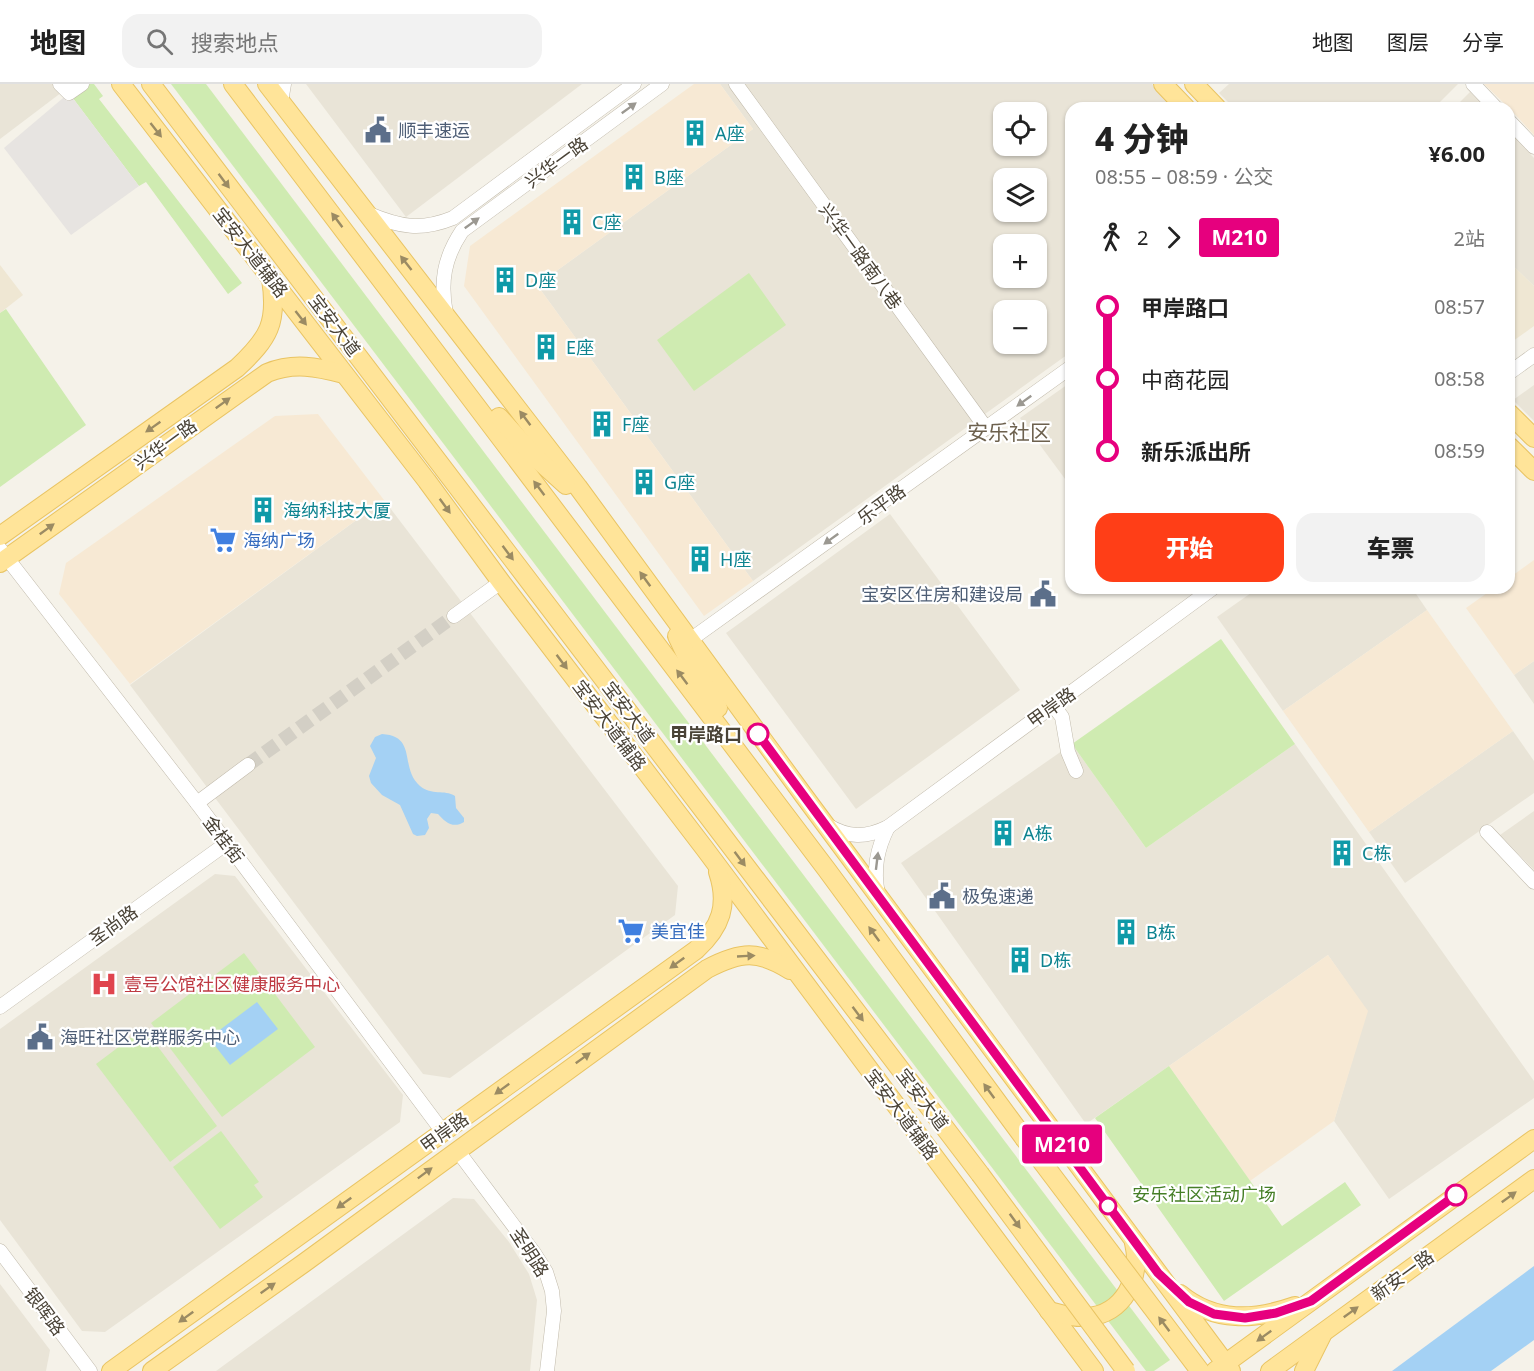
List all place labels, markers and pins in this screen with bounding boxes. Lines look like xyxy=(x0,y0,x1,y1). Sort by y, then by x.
public building icon: 顺丰速运 xyxy=(363,115,393,145)
place label: 顺丰速运 xyxy=(398,118,470,142)
building icon: A座 xyxy=(680,118,710,148)
place label: A座 xyxy=(715,121,745,145)
building icon: B座 xyxy=(619,162,649,192)
place label: B座 xyxy=(654,165,684,189)
building icon: C座 xyxy=(557,207,587,237)
place label: C座 xyxy=(592,210,621,234)
building icon: D座 xyxy=(490,265,520,295)
place label: D座 xyxy=(525,268,556,292)
building icon: E座 xyxy=(531,332,561,362)
place label: E座 xyxy=(566,335,594,359)
building icon: F座 xyxy=(587,409,617,439)
place label: F座 xyxy=(622,412,649,436)
building icon: G座 xyxy=(629,467,659,497)
place label: G座 xyxy=(664,470,695,494)
building icon: 海纳科技大厦 xyxy=(248,495,278,525)
place label: 海纳科技大厦 xyxy=(283,498,391,522)
supermarket icon: 海纳广场 xyxy=(208,525,238,555)
place label: 海纳广场 xyxy=(243,528,315,552)
building icon: H座 xyxy=(685,544,715,574)
place label: H座 xyxy=(720,547,751,571)
public building icon: 宝安区住房和建设局 xyxy=(1028,579,1058,609)
place label: 宝安区住房和建设局 xyxy=(861,582,1023,606)
place label: 甲岸路口 xyxy=(670,722,742,746)
marker: 甲岸路口 xyxy=(747,723,769,745)
building icon: A栋 xyxy=(988,818,1018,848)
place label: A栋 xyxy=(1023,821,1053,845)
building icon: C栋 xyxy=(1327,838,1357,868)
place label: C栋 xyxy=(1362,841,1391,865)
public building icon: 极兔速递 xyxy=(927,881,957,911)
place label: 极兔速递 xyxy=(962,884,1034,908)
supermarket icon: 美宜佳 xyxy=(616,916,646,946)
building icon: B栋 xyxy=(1111,917,1141,947)
place label: 美宜佳 xyxy=(651,919,705,943)
place label: B栋 xyxy=(1146,920,1176,944)
building icon: D栋 xyxy=(1005,945,1035,975)
place label: D栋 xyxy=(1040,948,1071,972)
hospital icon: 壹号公馆社区健康服务中心 xyxy=(89,969,119,999)
place label: 壹号公馆社区健康服务中心 xyxy=(124,972,340,996)
public building icon: 海旺社区党群服务中心 xyxy=(25,1022,55,1052)
place label: 海旺社区党群服务中心 xyxy=(60,1025,240,1049)
unlabelled marker xyxy=(1445,1184,1467,1206)
unlabelled marker xyxy=(1099,1197,1117,1215)

